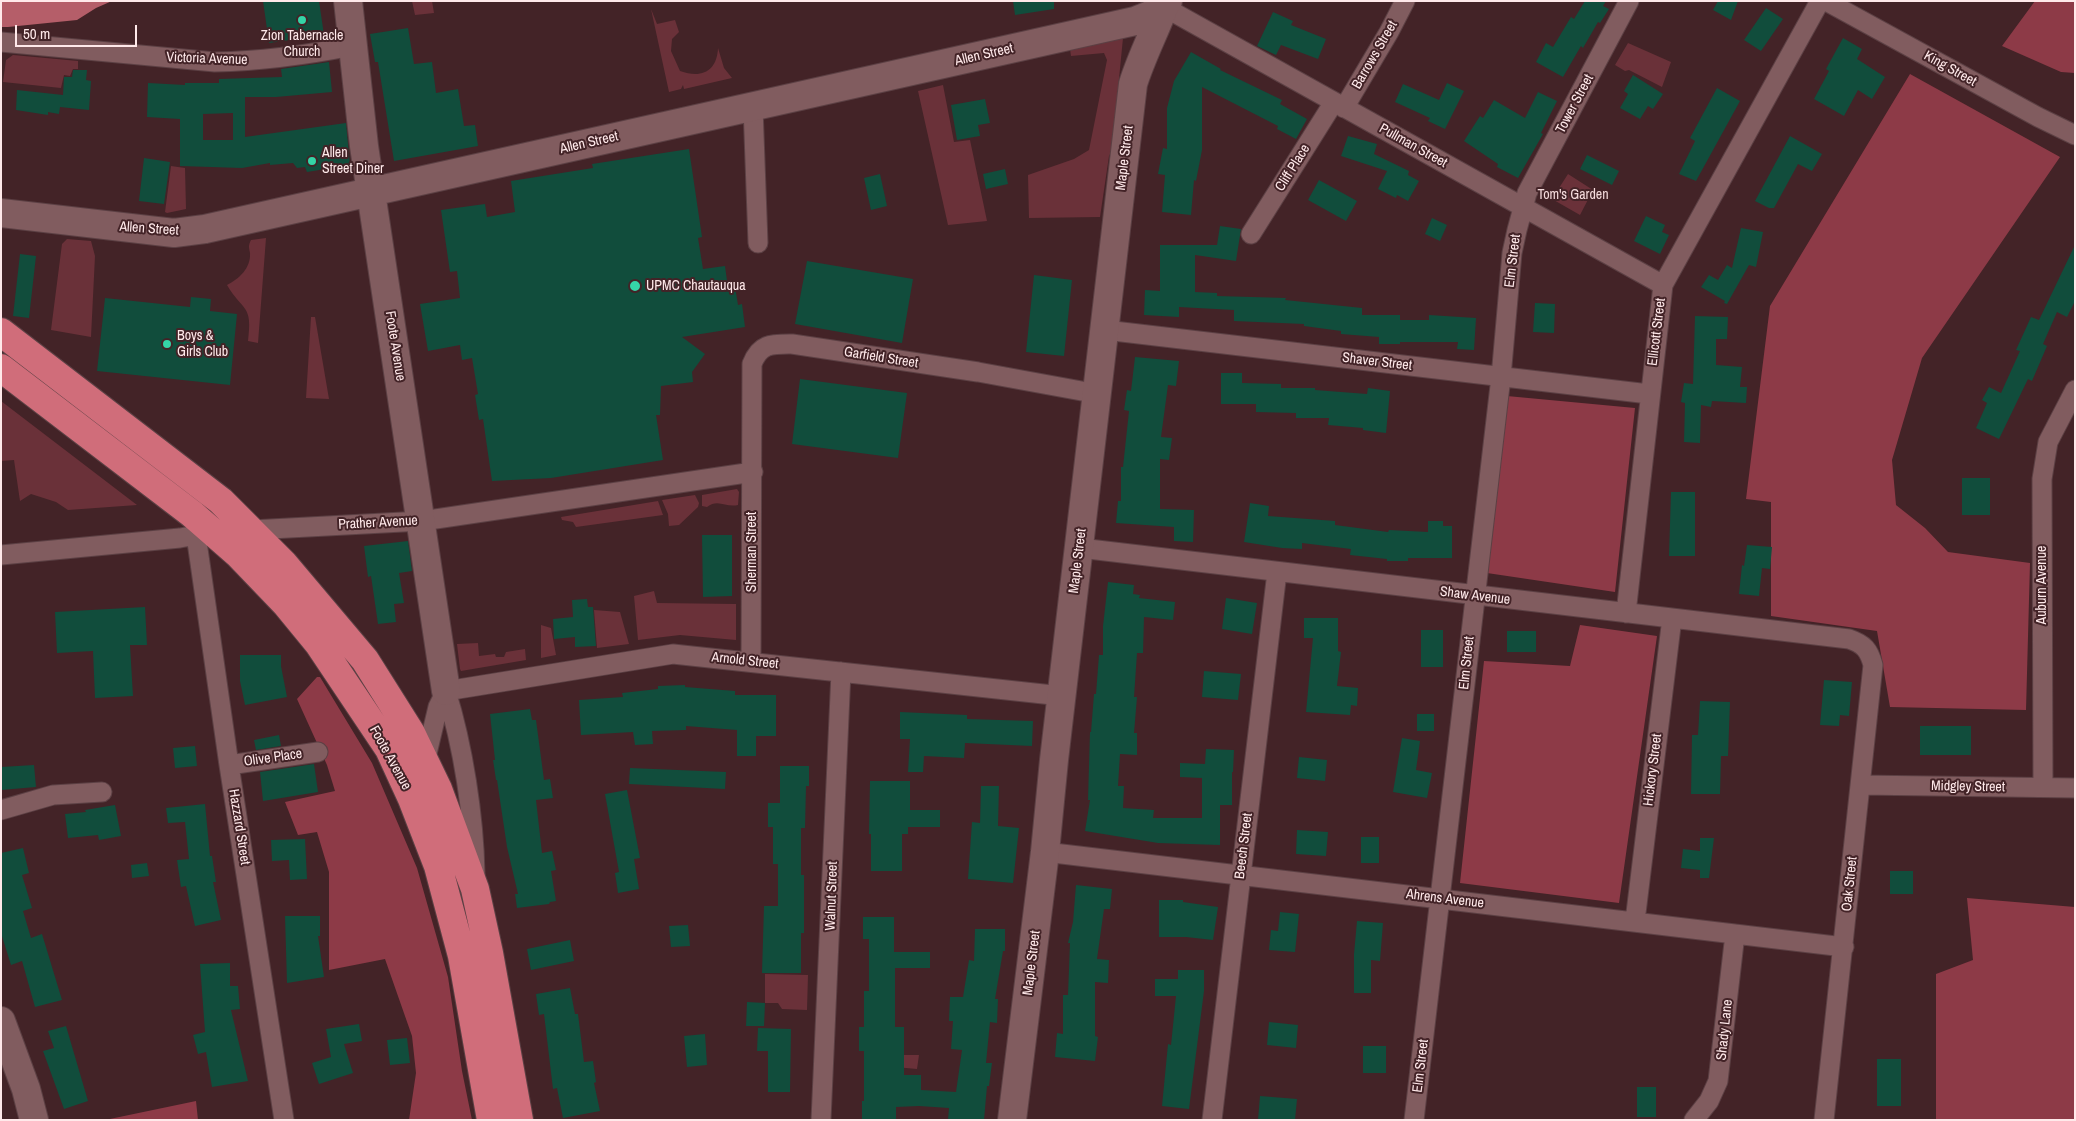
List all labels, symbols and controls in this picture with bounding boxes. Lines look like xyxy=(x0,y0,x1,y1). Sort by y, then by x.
marker: Zion Tabernacle Church xyxy=(296,14,308,26)
scale bar xyxy=(18,15,140,47)
street label: Barrows Street xyxy=(1349,18,1401,92)
text: 50 m xyxy=(23,23,50,44)
place label: Zion Tabernacle Church xyxy=(261,28,343,60)
street label: Allen Street xyxy=(953,40,1015,70)
street label: King Street xyxy=(1921,48,1979,90)
street label: Victoria Avenue xyxy=(166,49,248,69)
street label: Tower Street xyxy=(1552,72,1598,136)
street label: Pullman Street xyxy=(1376,120,1450,172)
street label: Maple Street xyxy=(1113,125,1137,191)
street label: Allen Street xyxy=(558,128,620,158)
street label: Cliff Place xyxy=(1272,141,1314,195)
place label: Allen Street Diner xyxy=(322,145,384,178)
marker: Allen Street Diner xyxy=(306,155,318,167)
park label: Tom's Garden xyxy=(1537,187,1609,203)
street label: Allen Street xyxy=(119,219,179,239)
street label: Elm Street xyxy=(1501,233,1525,289)
place label: UPMC Chautauqua xyxy=(646,278,746,294)
marker: UPMC Chautauqua xyxy=(628,279,642,293)
street label: Ellicott Street xyxy=(1645,297,1669,367)
street label: Foote Avenue xyxy=(381,310,409,382)
place label: Boys & Girls Club xyxy=(177,328,228,361)
marker: Boys & Girls Club xyxy=(161,338,173,350)
street label: Garfield Street xyxy=(843,344,919,372)
street label: Shaver Street xyxy=(1341,349,1413,375)
street label: Sherman Street xyxy=(744,512,760,592)
street label: Prather Avenue xyxy=(338,513,418,533)
street label: Maple Street xyxy=(1066,528,1090,594)
street label: Auburn Avenue xyxy=(2034,546,2050,624)
street label: Shaw Avenue xyxy=(1439,583,1511,609)
street label: Elm Street xyxy=(1456,635,1478,691)
street label: Arnold Street xyxy=(711,649,779,673)
street label: Foote Avenue xyxy=(366,723,414,793)
street label: Hickory Street xyxy=(1640,733,1666,807)
street label: Olive Place xyxy=(243,746,303,770)
street label: Midgley Street xyxy=(1931,778,2005,796)
street label: Hazzard Street xyxy=(225,788,253,866)
street label: Beech Street xyxy=(1232,812,1256,880)
street label: Oak Street xyxy=(1839,856,1861,912)
street label: Walnut Street xyxy=(822,861,842,931)
street label: Ahrens Avenue xyxy=(1405,886,1485,912)
street label: Maple Street xyxy=(1020,930,1044,996)
street label: Shady Lane xyxy=(1713,999,1737,1061)
street label: Elm Street xyxy=(1409,1038,1433,1094)

